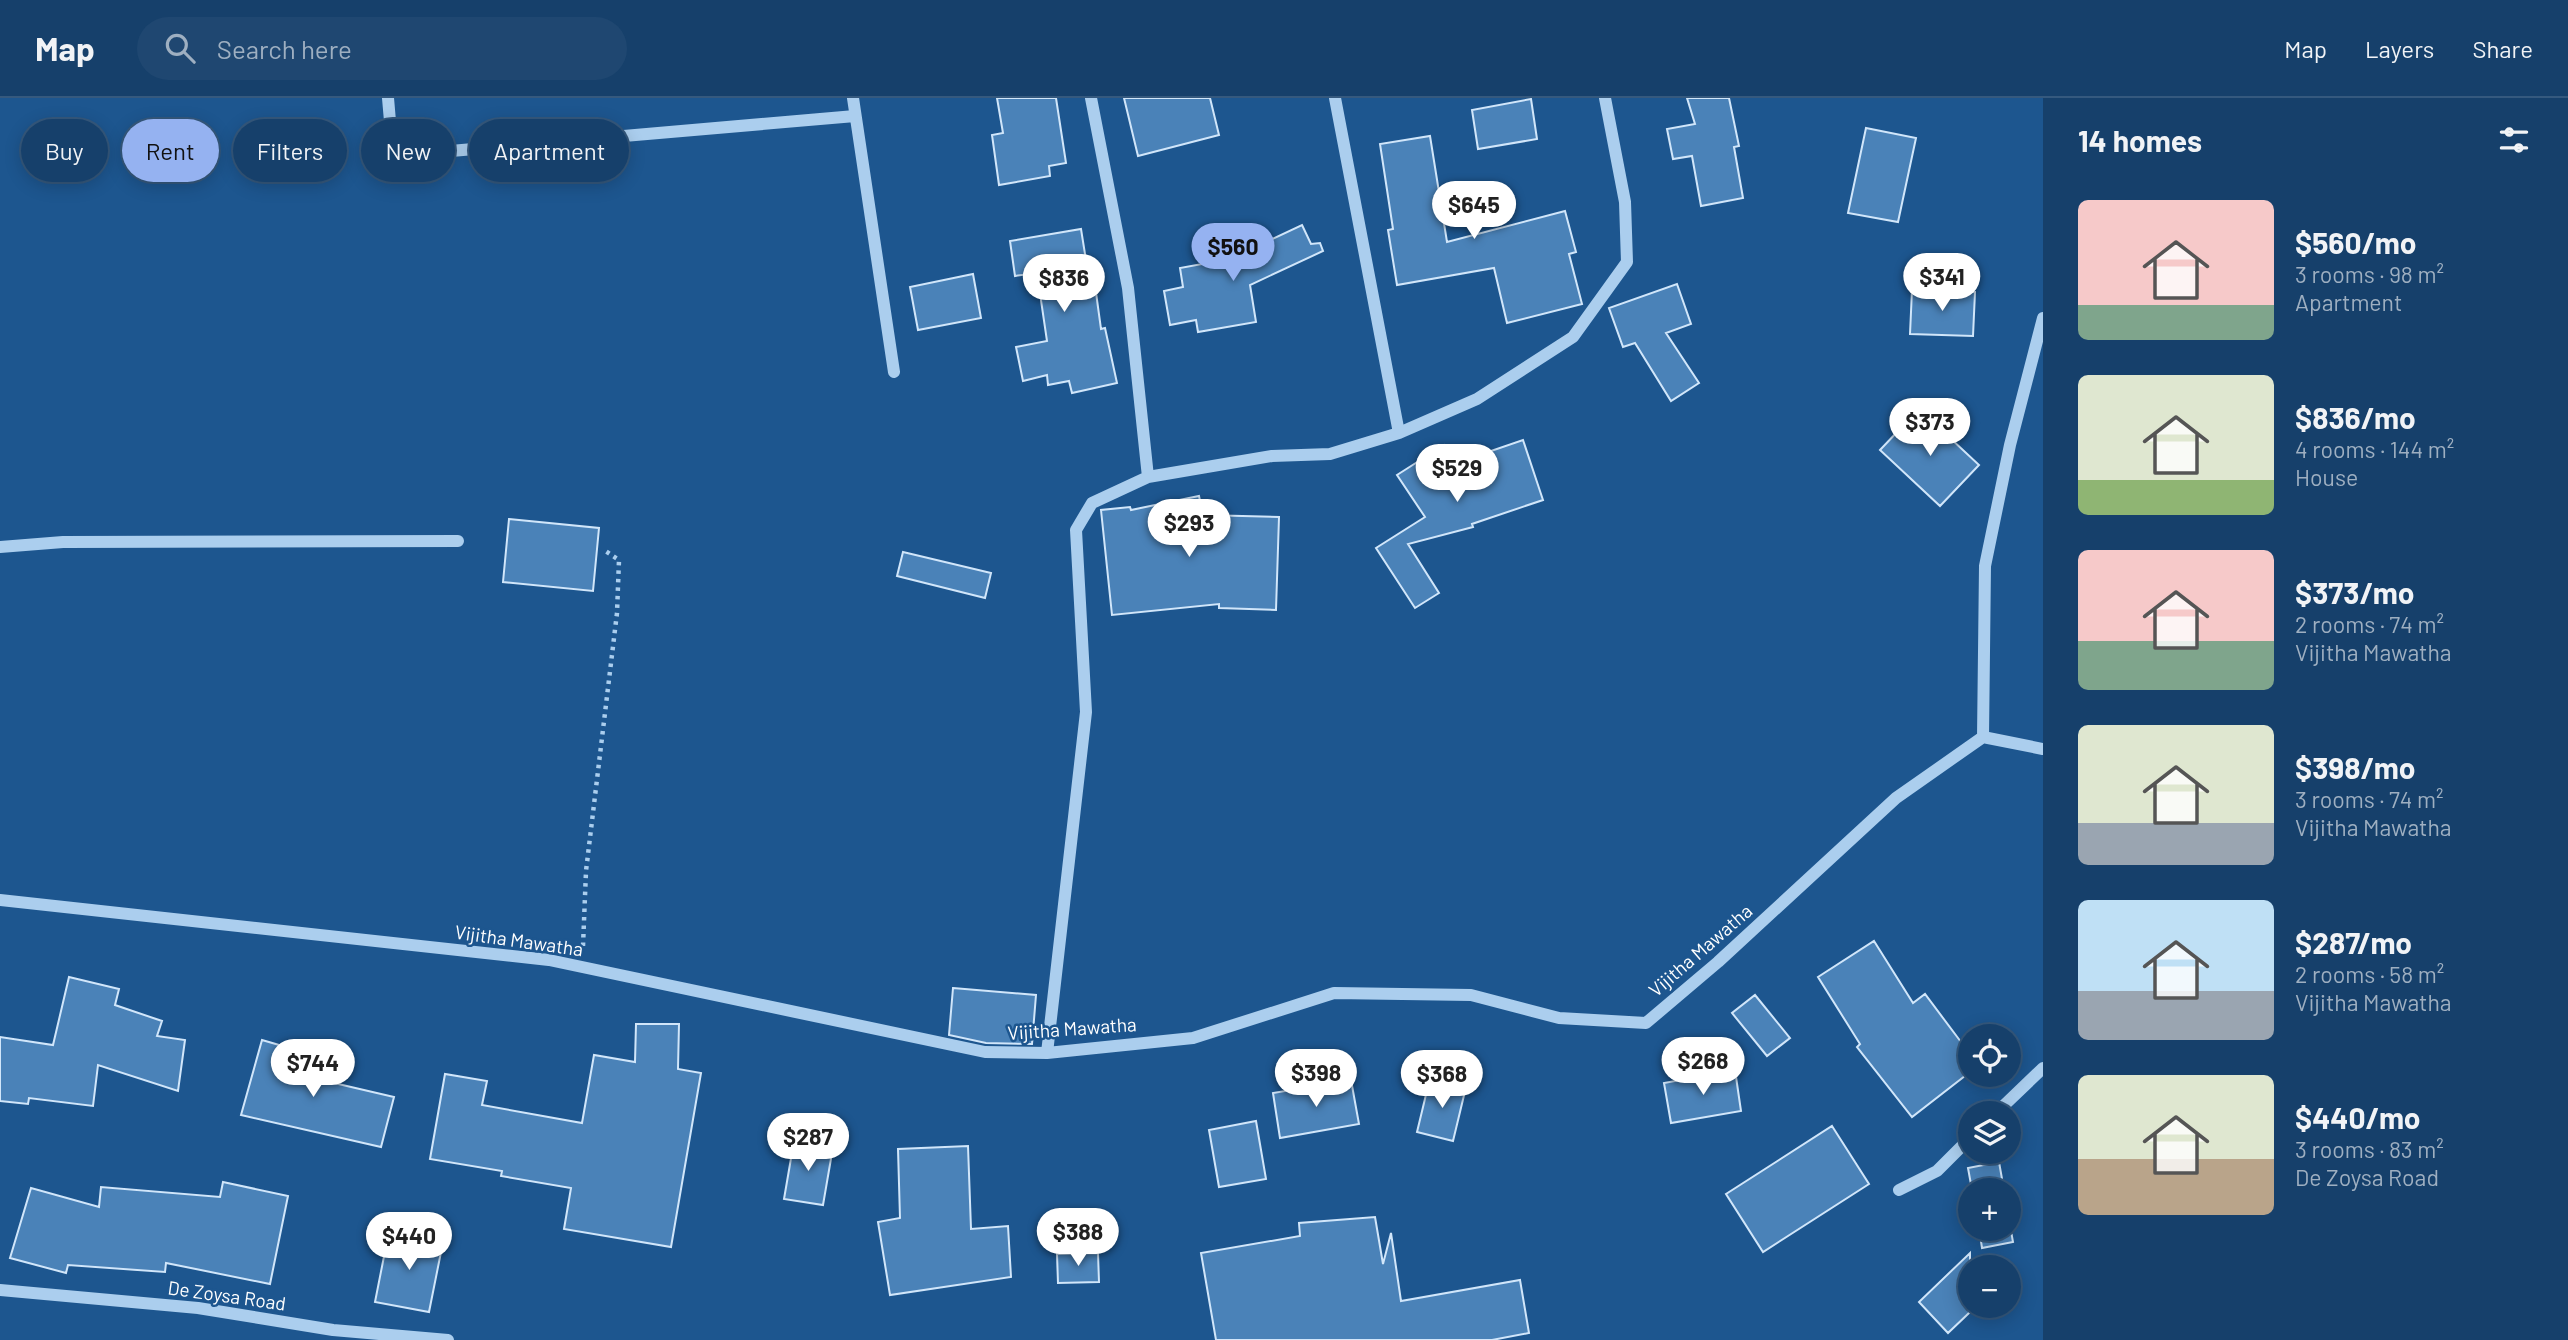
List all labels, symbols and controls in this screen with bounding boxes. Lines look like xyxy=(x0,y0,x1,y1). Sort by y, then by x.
search box xyxy=(137,17,627,80)
text: Map xyxy=(35,28,95,68)
icon: search xyxy=(161,29,199,67)
text: Search here xyxy=(217,33,352,64)
text: Map xyxy=(2284,34,2327,63)
text: Layers xyxy=(2365,34,2434,63)
text: Share xyxy=(2472,34,2533,63)
chip: Buy xyxy=(21,119,108,182)
chip: Rent xyxy=(122,119,219,182)
chip: Filters xyxy=(233,119,347,182)
chip: New xyxy=(361,119,455,182)
chip: Apartment xyxy=(469,119,629,182)
icon: filters xyxy=(2495,121,2533,159)
text: 14 homes xyxy=(2078,122,2202,158)
pin: $645 xyxy=(1433,181,1515,241)
text: $645 xyxy=(1448,190,1500,218)
pin: $560 xyxy=(1192,223,1274,283)
text: $560/mo xyxy=(2295,224,2417,260)
icon: home xyxy=(2134,228,2218,312)
text: $560 xyxy=(1207,232,1259,260)
pin: $836 xyxy=(1023,254,1105,314)
pin: $341 xyxy=(1901,254,1983,313)
text: 3 rooms · 98 m² xyxy=(2295,260,2444,288)
text: $341 xyxy=(1919,262,1965,290)
text: $836 xyxy=(1039,263,1089,291)
text: Apartment xyxy=(2295,288,2402,316)
pin: $373 xyxy=(1889,398,1971,458)
text: $836/mo xyxy=(2295,399,2416,435)
icon: home xyxy=(2134,403,2218,487)
text: $373 xyxy=(1905,407,1955,435)
text: 4 rooms · 144 m² xyxy=(2295,435,2454,463)
pin: $529 xyxy=(1416,444,1498,504)
text: $529 xyxy=(1432,453,1482,481)
text: House xyxy=(2295,463,2358,491)
pin: $293 xyxy=(1148,500,1230,559)
text: $293 xyxy=(1164,508,1214,536)
text: $373/mo xyxy=(2295,574,2414,610)
icon: home xyxy=(2134,578,2218,662)
text: 2 rooms · 74 m² xyxy=(2295,610,2444,638)
text: Vijitha Mawatha xyxy=(2295,638,2452,666)
text: $398/mo xyxy=(2295,749,2416,785)
icon: home xyxy=(2134,753,2218,837)
text: 3 rooms · 74 m² xyxy=(2295,785,2444,813)
text: Vijitha Mawatha xyxy=(2295,813,2452,841)
street label: Vijitha Mawatha xyxy=(1644,899,1756,1001)
street label: Vijitha Mawatha xyxy=(453,920,585,960)
text: $287/mo xyxy=(2295,924,2412,960)
icon: home xyxy=(2134,928,2218,1012)
text: 2 rooms · 58 m² xyxy=(2295,960,2444,988)
text: Vijitha Mawatha xyxy=(2295,988,2452,1016)
street label: Vijitha Mawatha xyxy=(1007,1012,1137,1044)
map controls xyxy=(1958,1024,2021,1318)
button: locate xyxy=(1958,1024,2021,1087)
pin: $268 xyxy=(1662,1038,1744,1097)
pin: $744 xyxy=(272,1040,354,1099)
text: $268 xyxy=(1678,1046,1728,1074)
text: $744 xyxy=(287,1048,339,1076)
pin: $398 xyxy=(1275,1049,1357,1109)
pin: $368 xyxy=(1401,1051,1483,1110)
text: $398 xyxy=(1291,1058,1341,1086)
text: $368 xyxy=(1417,1059,1467,1087)
text: $440/mo xyxy=(2295,1099,2421,1135)
button: layers xyxy=(1958,1101,2021,1164)
icon: home xyxy=(2134,1103,2218,1187)
pin: $287 xyxy=(767,1114,849,1173)
text: $287 xyxy=(783,1122,833,1150)
text: 3 rooms · 83 m² xyxy=(2295,1135,2444,1163)
text: De Zoysa Road xyxy=(2295,1163,2439,1191)
button: + xyxy=(1958,1178,2021,1241)
pin: $388 xyxy=(1037,1208,1119,1268)
pin: $440 xyxy=(368,1212,450,1272)
text: $388 xyxy=(1053,1217,1103,1245)
text: $440 xyxy=(382,1221,436,1249)
button: − xyxy=(1958,1255,2021,1318)
street label: De Zoysa Road xyxy=(167,1275,287,1315)

